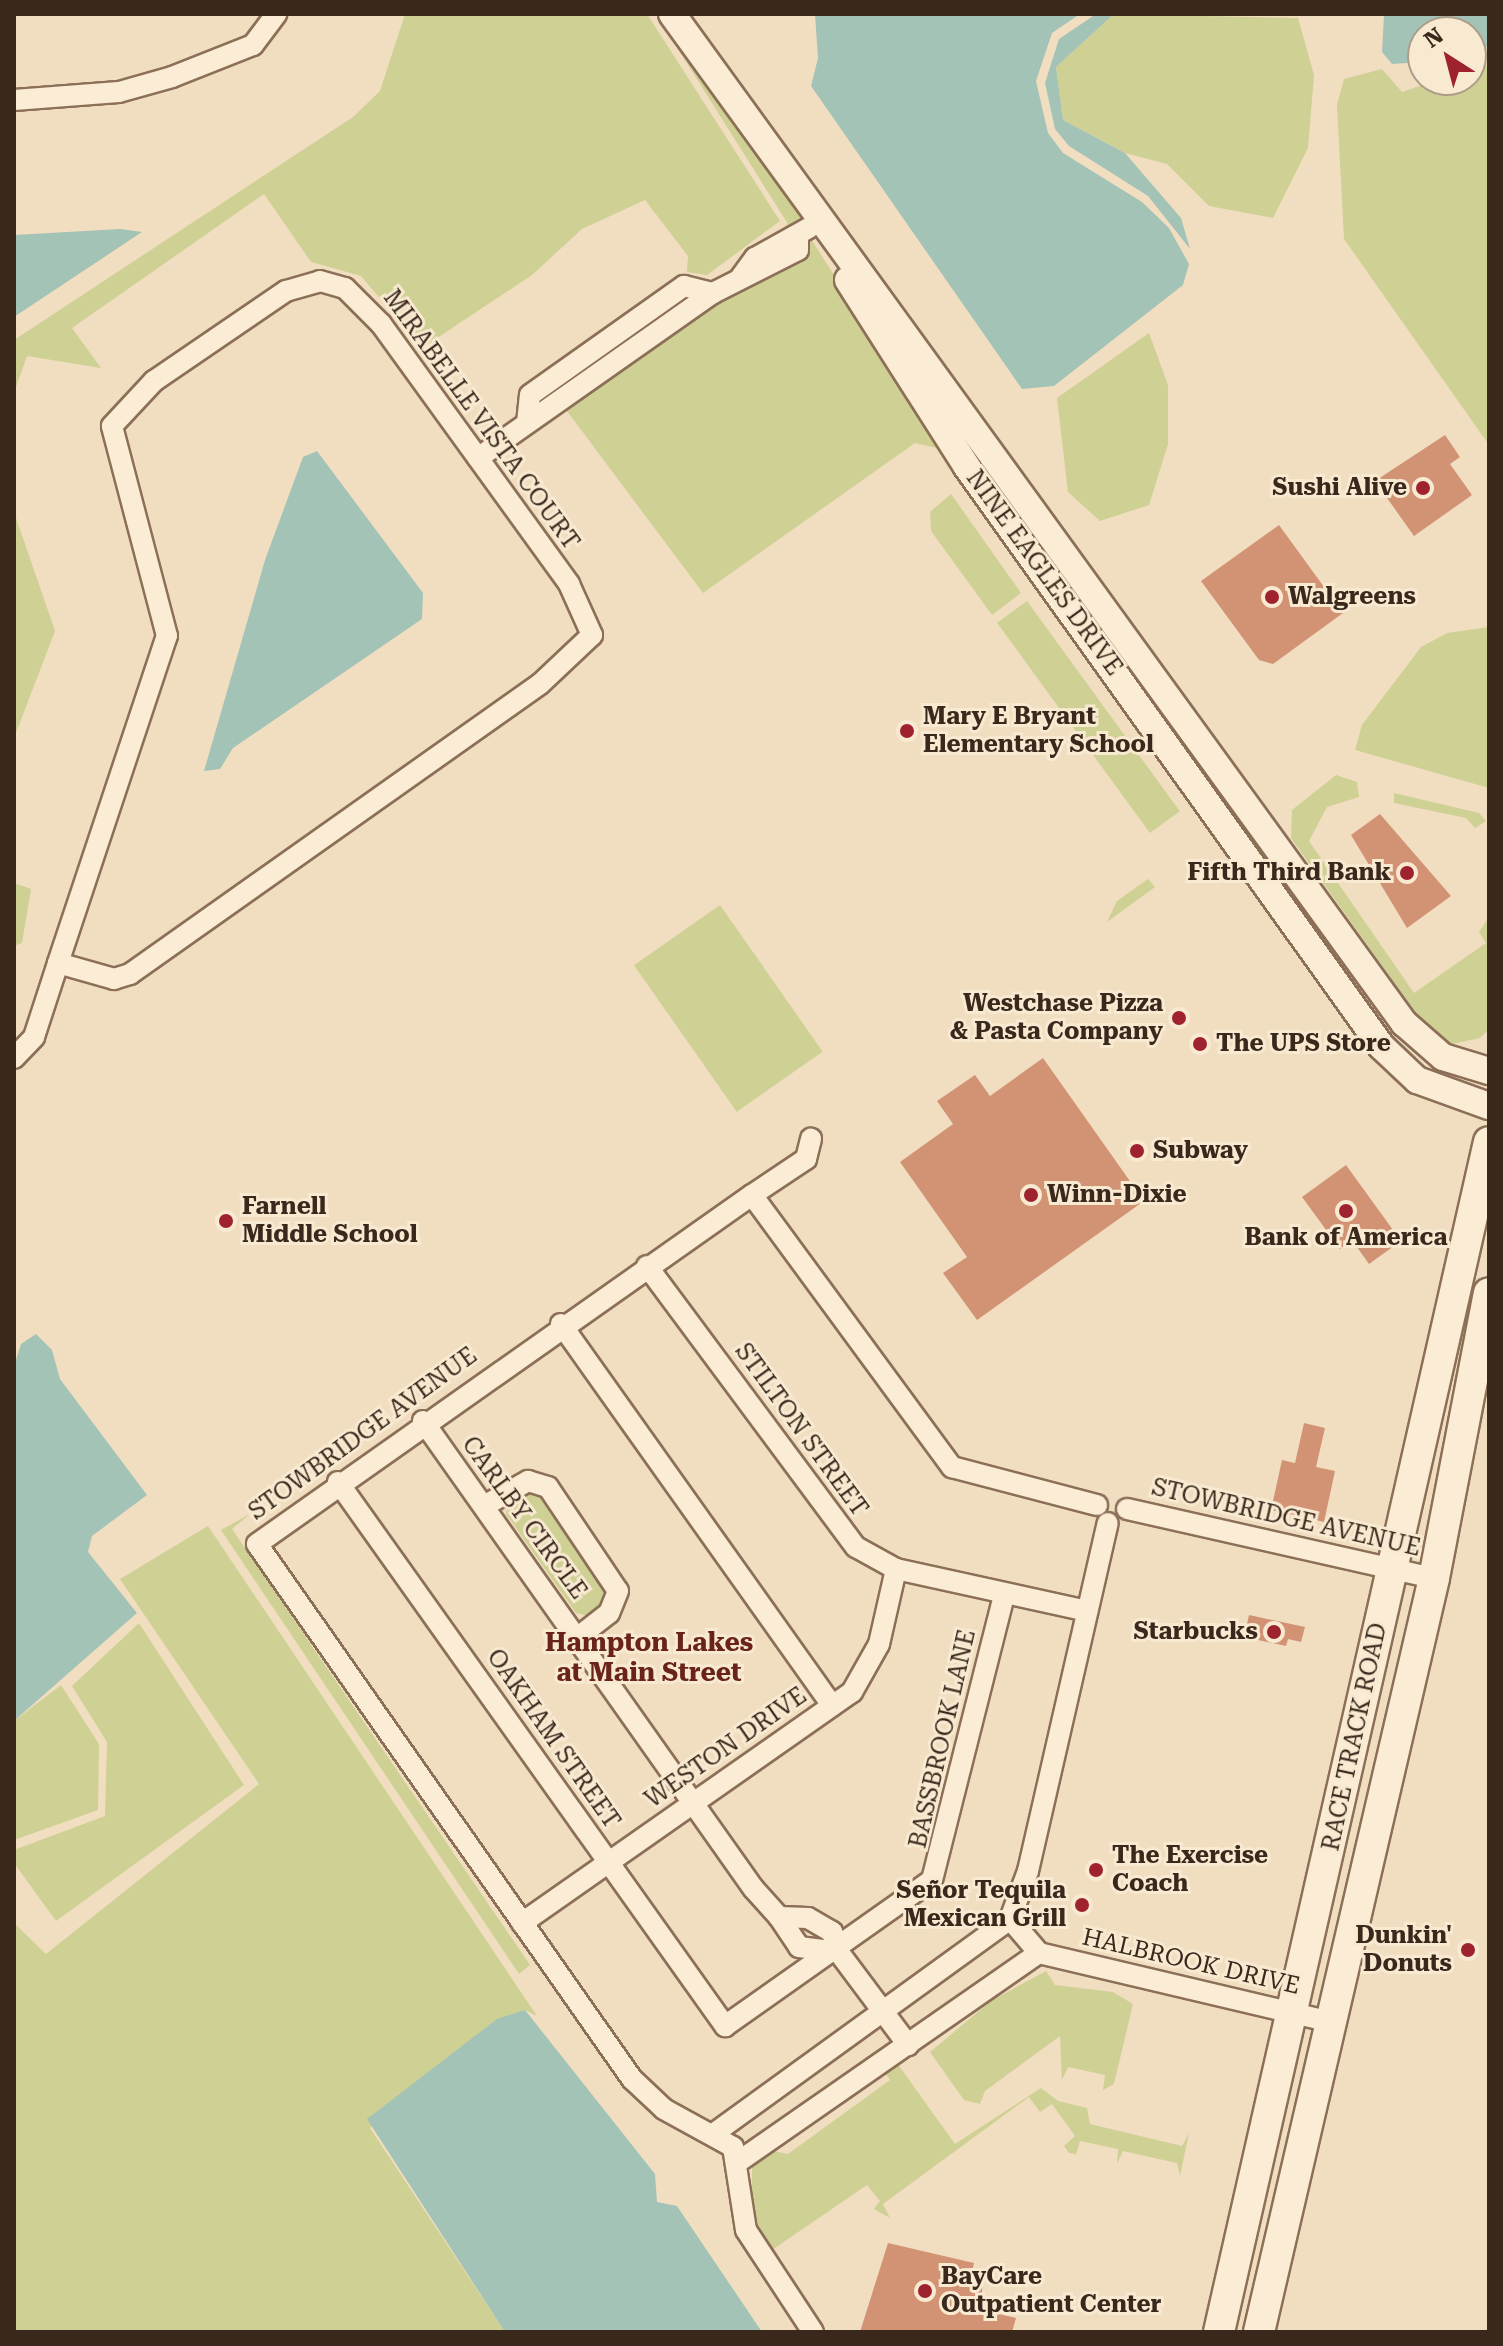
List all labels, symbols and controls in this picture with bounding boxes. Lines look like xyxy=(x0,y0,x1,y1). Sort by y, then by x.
north arrow xyxy=(1407,16,1487,96)
text: N xyxy=(1420,23,1448,53)
street label: MIRABELLE VISTA COURT xyxy=(377,284,585,556)
street label: NINE EAGLES DRIVE xyxy=(960,465,1128,681)
place label: Sushi Alive xyxy=(1272,474,1407,502)
marker: Sushi Alive xyxy=(1414,479,1432,497)
place label: Walgreens xyxy=(1288,583,1416,611)
marker: Walgreens xyxy=(1263,588,1281,606)
place label: Mary E Bryant Elementary School xyxy=(923,703,1154,759)
marker: Mary E Bryant Elementary School xyxy=(898,722,916,740)
place label: Fifth Third Bank xyxy=(1187,859,1391,887)
marker: Fifth Third Bank xyxy=(1398,864,1416,882)
place label: Westchase Pizza & Pasta Company xyxy=(950,990,1163,1046)
marker: Westchase Pizza & Pasta Company xyxy=(1170,1009,1188,1027)
place label: The UPS Store xyxy=(1216,1030,1391,1058)
marker: The UPS Store xyxy=(1191,1035,1209,1053)
place label: Subway xyxy=(1153,1137,1248,1165)
marker: Subway xyxy=(1128,1142,1146,1160)
place label: Winn-Dixie xyxy=(1047,1181,1187,1209)
marker: Winn-Dixie xyxy=(1022,1186,1040,1204)
place label: Farnell Middle School xyxy=(242,1193,418,1249)
marker: Bank of America xyxy=(1337,1202,1355,1220)
marker: Farnell Middle School xyxy=(217,1212,235,1230)
place label: Bank of America xyxy=(1244,1224,1448,1252)
street label: STILTON STREET xyxy=(729,1338,873,1522)
street label: STOWBRIDGE AVENUE xyxy=(243,1342,483,1526)
street label: CARLBY CIRCLE xyxy=(455,1431,593,1605)
street label: STOWBRIDGE AVENUE xyxy=(1149,1473,1423,1563)
place label: Starbucks xyxy=(1134,1618,1258,1646)
street label: RACE TRACK ROAD xyxy=(1317,1620,1393,1854)
marker: Starbucks xyxy=(1265,1623,1283,1641)
district label: Hampton Lakes at Main Street xyxy=(545,1627,753,1688)
street label: BASSBROOK LANE xyxy=(904,1627,982,1851)
street label: OAKHAM STREET xyxy=(480,1644,626,1834)
street label: WESTON DRIVE xyxy=(640,1682,812,1814)
place label: The Exercise Coach xyxy=(1112,1842,1268,1898)
marker: The Exercise Coach xyxy=(1087,1861,1105,1879)
place label: Señor Tequila Mexican Grill xyxy=(896,1877,1066,1933)
marker: Señor Tequila Mexican Grill xyxy=(1073,1896,1091,1914)
place label: Dunkin' Donuts xyxy=(1355,1922,1452,1978)
street label: HALBROOK DRIVE xyxy=(1079,1923,1303,2001)
marker: Dunkin' Donuts xyxy=(1459,1941,1477,1959)
place label: BayCare Outpatient Center xyxy=(941,2263,1161,2319)
marker: BayCare Outpatient Center xyxy=(916,2282,934,2300)

